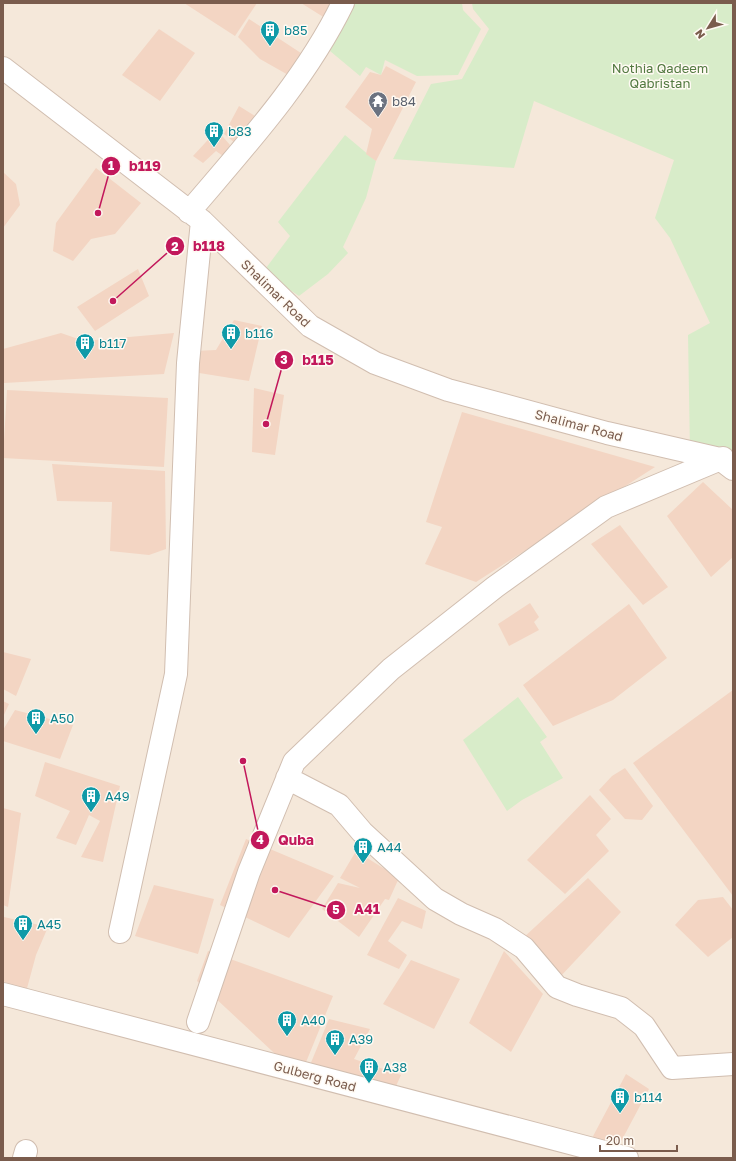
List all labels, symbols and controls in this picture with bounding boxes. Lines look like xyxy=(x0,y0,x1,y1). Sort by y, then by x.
north arrow xyxy=(688,8,728,48)
building icon: b85 xyxy=(259,19,281,47)
place label: b85 xyxy=(284,22,307,38)
text: N xyxy=(692,27,707,42)
park label: Nothia Qadeem Qabristan xyxy=(612,60,708,91)
temple icon: b84 xyxy=(367,90,389,118)
place label: b84 xyxy=(392,93,416,109)
building icon: b83 xyxy=(203,120,225,148)
place label: b83 xyxy=(228,123,252,139)
callout: b119 xyxy=(101,153,169,179)
text: b119 xyxy=(129,157,161,174)
text: 1 xyxy=(108,158,114,173)
callout: b118 xyxy=(165,233,233,259)
text: b118 xyxy=(193,237,225,254)
text: 2 xyxy=(171,239,179,254)
street label: Shalimar Road xyxy=(238,256,314,330)
building icon: b116 xyxy=(220,322,242,350)
place label: b116 xyxy=(245,325,274,341)
building icon: b117 xyxy=(74,332,96,360)
place label: b117 xyxy=(99,335,127,351)
callout: b115 xyxy=(274,347,341,373)
text: b115 xyxy=(302,351,334,368)
text: 3 xyxy=(280,352,288,367)
street label: Shalimar Road xyxy=(533,406,625,444)
building icon: A50 xyxy=(25,707,47,735)
place label: A50 xyxy=(50,710,74,726)
building icon: A49 xyxy=(80,785,102,813)
place label: A49 xyxy=(105,788,130,804)
callout: Quba xyxy=(250,827,322,853)
text: Quba xyxy=(278,831,314,848)
text: 4 xyxy=(256,832,264,847)
building icon: A44 xyxy=(352,836,374,864)
place label: A44 xyxy=(377,839,402,855)
callout: A41 xyxy=(326,897,388,923)
text: A41 xyxy=(354,900,380,917)
text: 5 xyxy=(332,902,340,917)
building icon: A45 xyxy=(12,913,34,941)
place label: A45 xyxy=(37,916,61,932)
building icon: A40 xyxy=(276,1009,298,1037)
place label: A40 xyxy=(301,1012,326,1028)
building icon: A39 xyxy=(324,1028,346,1056)
place label: A39 xyxy=(349,1031,373,1047)
building icon: A38 xyxy=(358,1056,380,1084)
street label: Gulberg Road xyxy=(272,1057,358,1095)
place label: A38 xyxy=(383,1059,407,1075)
building icon: b114 xyxy=(609,1086,631,1114)
place label: b114 xyxy=(634,1089,663,1105)
scale bar xyxy=(600,1127,677,1153)
text: 20 m xyxy=(606,1133,634,1148)

